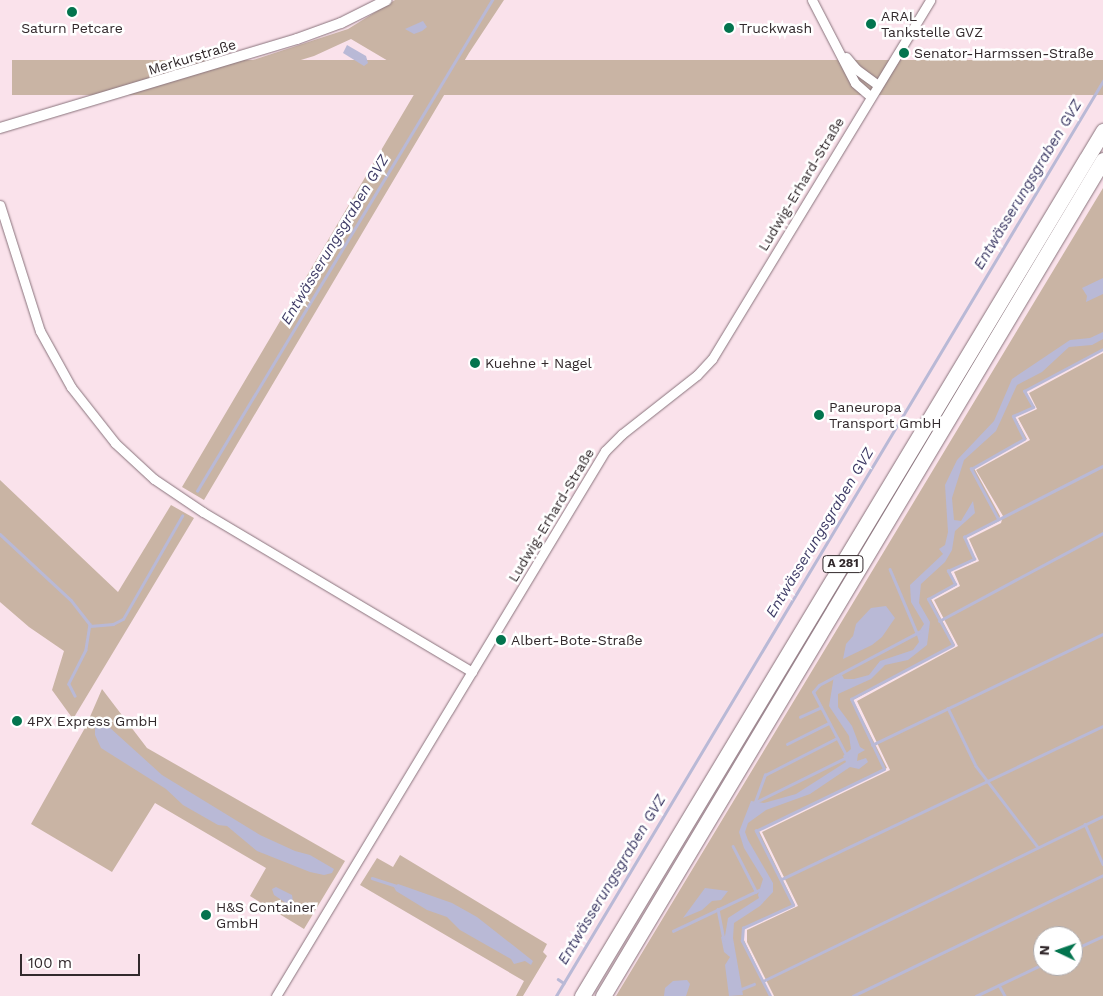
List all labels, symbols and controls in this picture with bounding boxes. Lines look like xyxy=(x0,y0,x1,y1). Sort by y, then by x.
marker: Saturn Petcare xyxy=(66,6,78,18)
place label: ARAL Tankstelle GVZ xyxy=(881,8,983,40)
marker: ARAL Tankstelle GVZ xyxy=(865,18,877,30)
place label: Saturn Petcare xyxy=(21,20,123,36)
place label: Truckwash xyxy=(739,20,812,36)
marker: Truckwash xyxy=(723,22,735,34)
street label: Merkurstraße xyxy=(146,36,238,78)
place label: Senator-Harmssen-Straße xyxy=(914,45,1094,61)
marker: Senator-Harmssen-Straße xyxy=(898,47,910,59)
water label: Entwässerungsgraben GVZ xyxy=(970,97,1086,273)
street label: Ludwig-Erhard-Straße xyxy=(754,114,848,254)
water label: Entwässerungsgraben GVZ xyxy=(277,152,393,328)
place label: Kuehne + Nagel xyxy=(485,355,592,371)
marker: Kuehne + Nagel xyxy=(469,357,481,369)
place label: Paneuropa Transport GmbH xyxy=(829,399,941,432)
marker: Paneuropa Transport GmbH xyxy=(813,409,825,421)
street label: Ludwig-Erhard-Straße xyxy=(504,445,598,585)
water label: Entwässerungsgraben GVZ xyxy=(762,445,878,621)
road number: A 281 xyxy=(822,554,864,574)
place label: Albert-Bote-Straße xyxy=(511,632,643,648)
marker: Albert-Bote-Straße xyxy=(495,634,507,646)
place label: 4PX Express GmbH xyxy=(27,713,158,729)
marker: 4PX Express GmbH xyxy=(11,715,23,727)
water label: Entwässerungsgraben GVZ xyxy=(554,792,670,968)
place label: H&S Container GmbH xyxy=(216,899,315,932)
marker: H&S Container GmbH xyxy=(200,909,212,921)
north arrow xyxy=(1033,926,1083,976)
scale bar xyxy=(22,944,142,976)
text: N xyxy=(1036,945,1052,956)
text: 100 m xyxy=(28,954,72,972)

